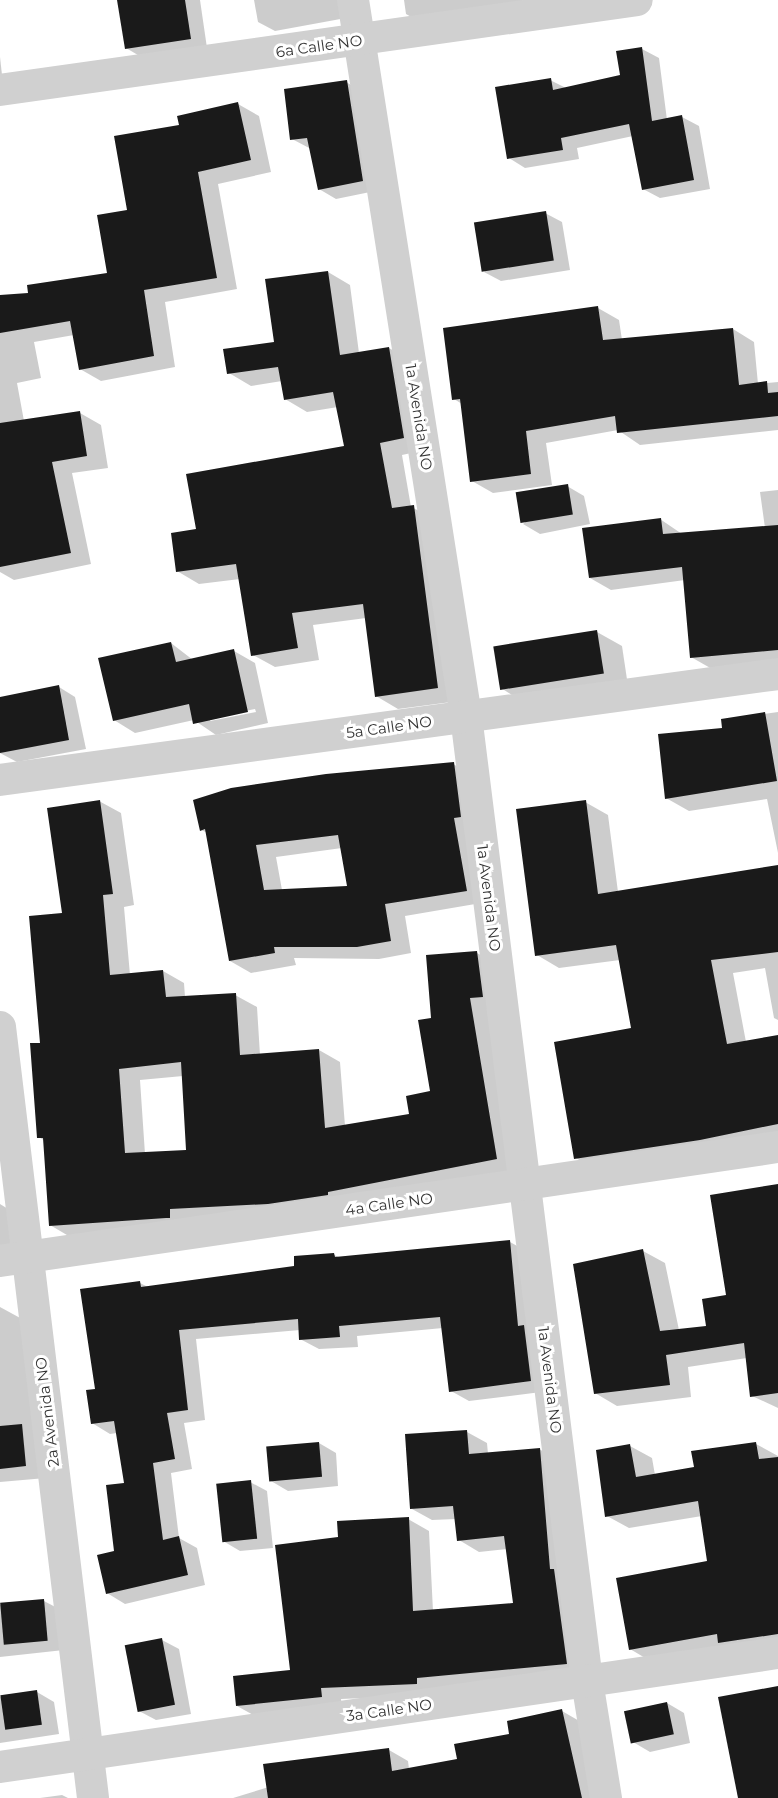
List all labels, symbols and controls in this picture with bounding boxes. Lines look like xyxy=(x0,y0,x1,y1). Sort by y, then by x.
street label: 6a Calle NO xyxy=(275,31,363,61)
street label: 1a Avenida NO xyxy=(402,363,436,471)
street label: 5a Calle NO xyxy=(345,712,433,742)
street label: 1a Avenida NO xyxy=(474,844,504,952)
street label: 4a Calle NO xyxy=(344,1189,434,1219)
street label: 1a Avenida NO xyxy=(535,1326,565,1434)
street label: 2a Avenida NO xyxy=(31,1356,63,1468)
street label: 3a Calle NO xyxy=(345,1695,433,1725)

